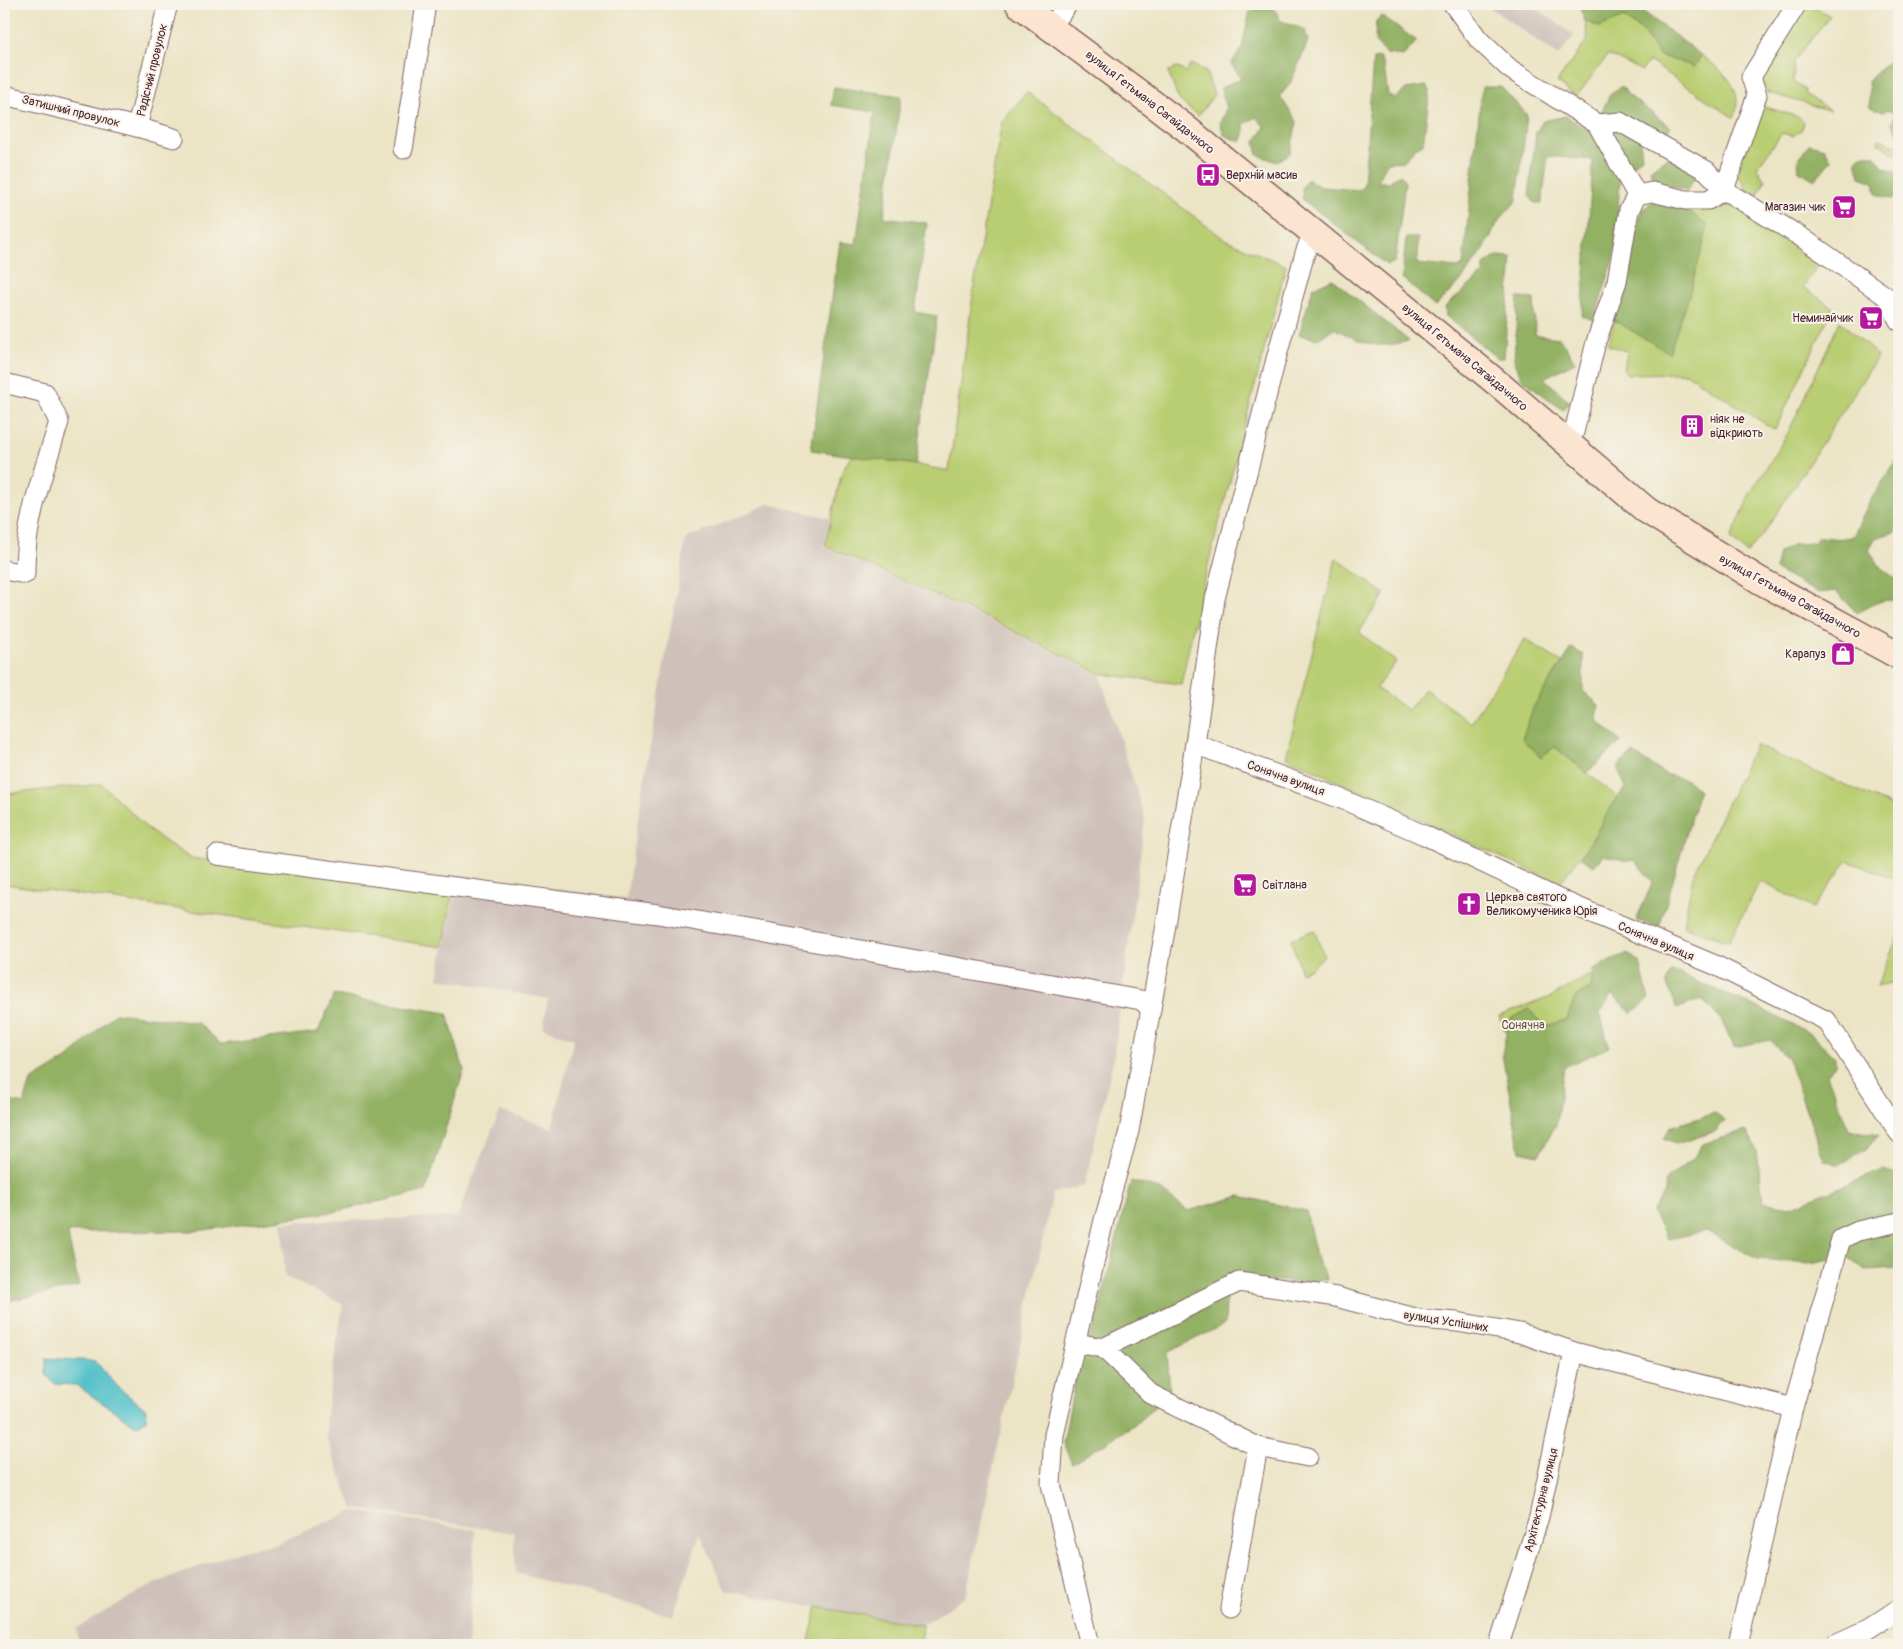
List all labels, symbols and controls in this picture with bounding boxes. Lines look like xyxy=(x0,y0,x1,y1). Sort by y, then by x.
street label: Радісний провулок xyxy=(134,22,171,118)
street label: вулиця Гетьмана Сагайдачного xyxy=(1082,47,1218,158)
street label: Затишний провулок xyxy=(20,92,121,131)
bus stop icon: Верхній масив xyxy=(1195,162,1221,188)
place label: Верхній масив xyxy=(1226,168,1298,183)
supermarket icon: Магазин чик xyxy=(1831,194,1857,220)
place label: Магазин чик xyxy=(1765,200,1826,215)
street label: вулиця Гетьмана Сагайдачного xyxy=(1399,300,1531,415)
supermarket icon: Неминайчик xyxy=(1858,305,1884,331)
place label: Неминайчик xyxy=(1792,311,1854,326)
place label: ніяк не відкриють xyxy=(1710,412,1763,441)
building icon: ніяк не відкриють xyxy=(1679,413,1705,439)
street label: вулиця Гетьмана Сагайдачного xyxy=(1716,551,1864,642)
shop icon: Карапуз xyxy=(1830,641,1856,667)
place label: Карапуз xyxy=(1785,647,1826,662)
street label: Сонячна вулиця xyxy=(1245,757,1327,800)
supermarket icon: Світлана xyxy=(1232,872,1258,898)
place label: Світлана xyxy=(1262,878,1307,893)
place label: Церква святого Великомученика Юрія xyxy=(1486,890,1598,919)
church icon: Церква святого Великомученика Юрія xyxy=(1456,891,1482,917)
street label: Сонячна вулиця xyxy=(1615,919,1697,964)
park label: Сонячна xyxy=(1501,1018,1545,1033)
street label: вулиця Успішних xyxy=(1402,1307,1489,1336)
street label: Архітектурна вулиця xyxy=(1521,1446,1562,1554)

